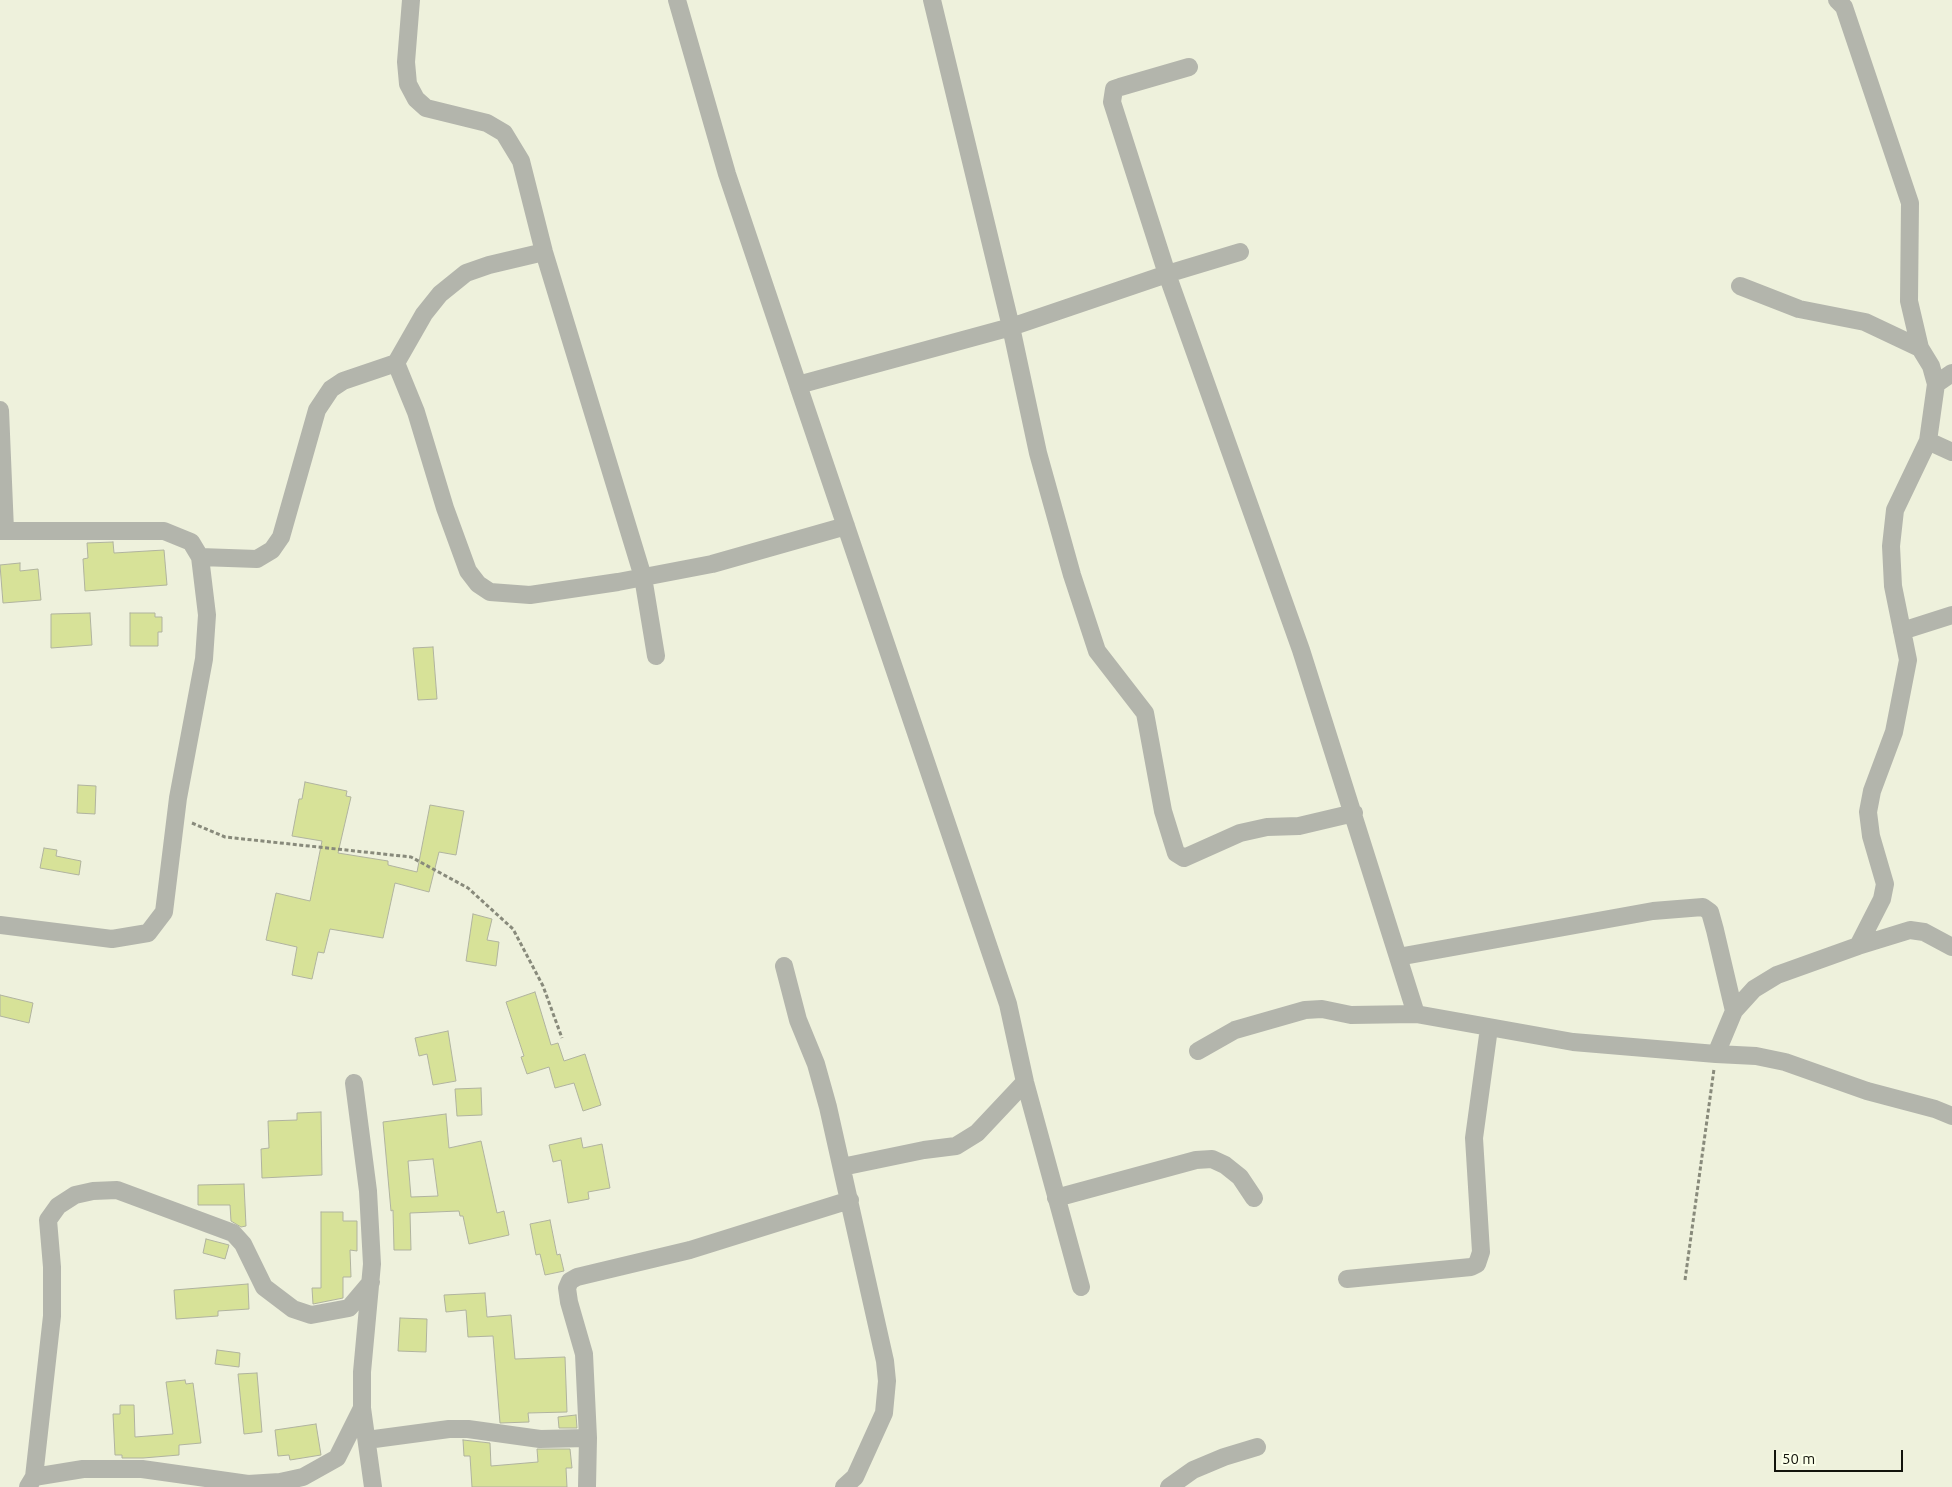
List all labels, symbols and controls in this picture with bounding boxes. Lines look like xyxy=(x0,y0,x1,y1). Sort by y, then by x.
scale bar xyxy=(1777,1440,1906,1472)
text: 50 m xyxy=(1782,1450,1815,1467)

